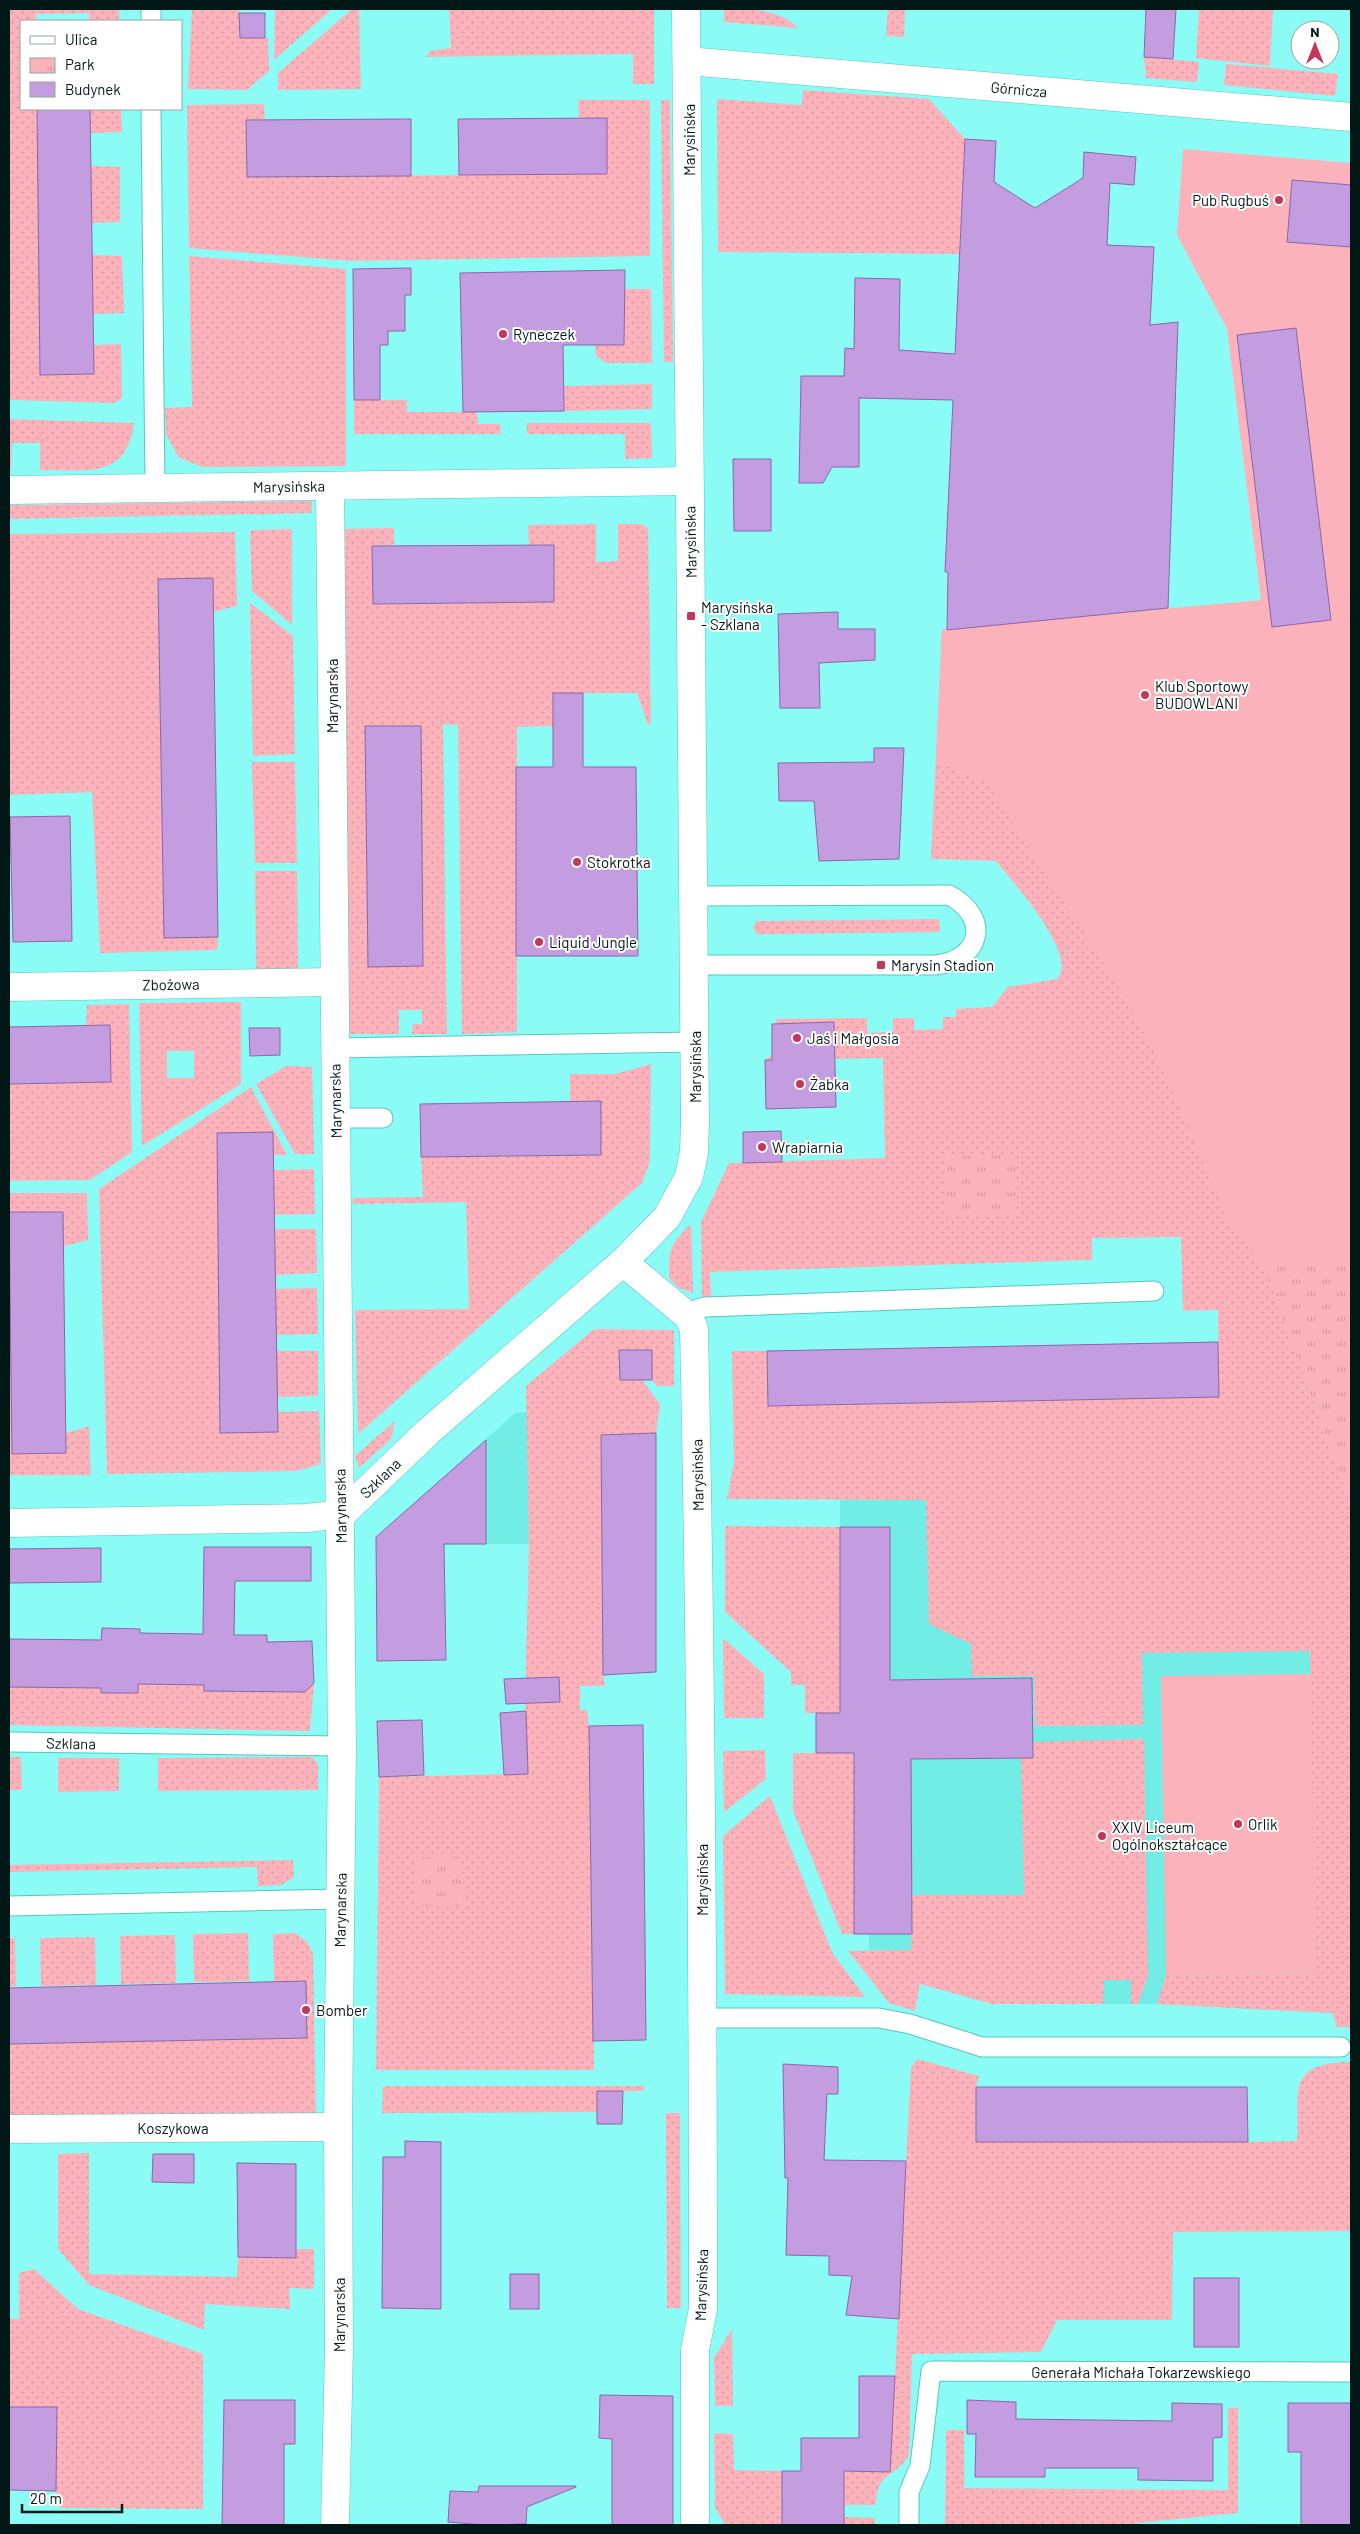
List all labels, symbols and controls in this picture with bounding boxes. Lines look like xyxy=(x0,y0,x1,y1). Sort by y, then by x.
legend xyxy=(20,20,182,110)
north arrow xyxy=(1290,20,1340,70)
text: N xyxy=(1310,23,1320,40)
text: Ulica xyxy=(65,30,97,48)
text: Park xyxy=(65,55,95,73)
street label: Górnicza xyxy=(990,78,1048,100)
text: Budynek xyxy=(65,80,121,98)
street label: Marysińska xyxy=(680,104,698,176)
place label: Pub Rugbuś xyxy=(1192,191,1269,209)
marker: Pub Rugbuś xyxy=(1273,194,1285,206)
place label: Ryneczek xyxy=(513,325,576,343)
marker: Ryneczek xyxy=(497,328,509,340)
street label: Marysińska xyxy=(253,476,325,496)
street label: Marysińska xyxy=(680,506,700,578)
place label: Marysińska - Szklana xyxy=(701,598,773,633)
marker: Marysińska - Szklana xyxy=(685,610,697,622)
street label: Marynarska xyxy=(323,659,341,733)
place label: Klub Sportowy BUDOWLANI xyxy=(1155,677,1249,712)
marker: Klub Sportowy BUDOWLANI xyxy=(1139,689,1151,701)
place label: Stokrotka xyxy=(587,853,651,871)
marker: Stokrotka xyxy=(571,856,583,868)
place label: Liquid Jungle xyxy=(549,933,637,951)
marker: Liquid Jungle xyxy=(533,936,545,948)
place label: Marysin Stadion xyxy=(891,956,994,974)
marker: Marysin Stadion xyxy=(875,959,887,971)
street label: Zbożowa xyxy=(142,975,200,993)
place label: Jaś i Małgosia xyxy=(807,1029,899,1047)
street label: Marysińska xyxy=(686,1031,704,1103)
marker: Jaś i Małgosia xyxy=(791,1032,803,1044)
street label: Marynarska xyxy=(325,1064,345,1138)
place label: Żabka xyxy=(810,1075,849,1093)
marker: Żabka xyxy=(794,1078,806,1090)
place label: Wrapiarnia xyxy=(772,1138,843,1156)
marker: Wrapiarnia xyxy=(756,1141,768,1153)
street label: Marysińska xyxy=(687,1439,707,1511)
street label: Szklana xyxy=(356,1454,404,1502)
street label: Marynarska xyxy=(330,1469,350,1543)
street label: Szklana xyxy=(46,1734,96,1752)
place label: Orlik xyxy=(1248,1815,1278,1833)
place label: XXIV Liceum Ogólnokształcące xyxy=(1112,1818,1228,1853)
marker: Orlik xyxy=(1232,1818,1244,1830)
marker: XXIV Liceum Ogólnokształcące xyxy=(1096,1830,1108,1842)
street label: Marysińska xyxy=(693,1844,711,1916)
street label: Marynarska xyxy=(330,1873,350,1947)
place label: Bomber xyxy=(316,2001,368,2019)
marker: Bomber xyxy=(300,2004,312,2016)
street label: Koszykowa xyxy=(137,2119,209,2137)
street label: Marysińska xyxy=(691,2249,711,2321)
street label: Marynarska xyxy=(330,2278,348,2352)
street label: Generała Michała Tokarzewskiego xyxy=(1031,2363,1251,2381)
scale bar xyxy=(22,2482,122,2514)
text: 20 m xyxy=(30,2489,62,2507)

